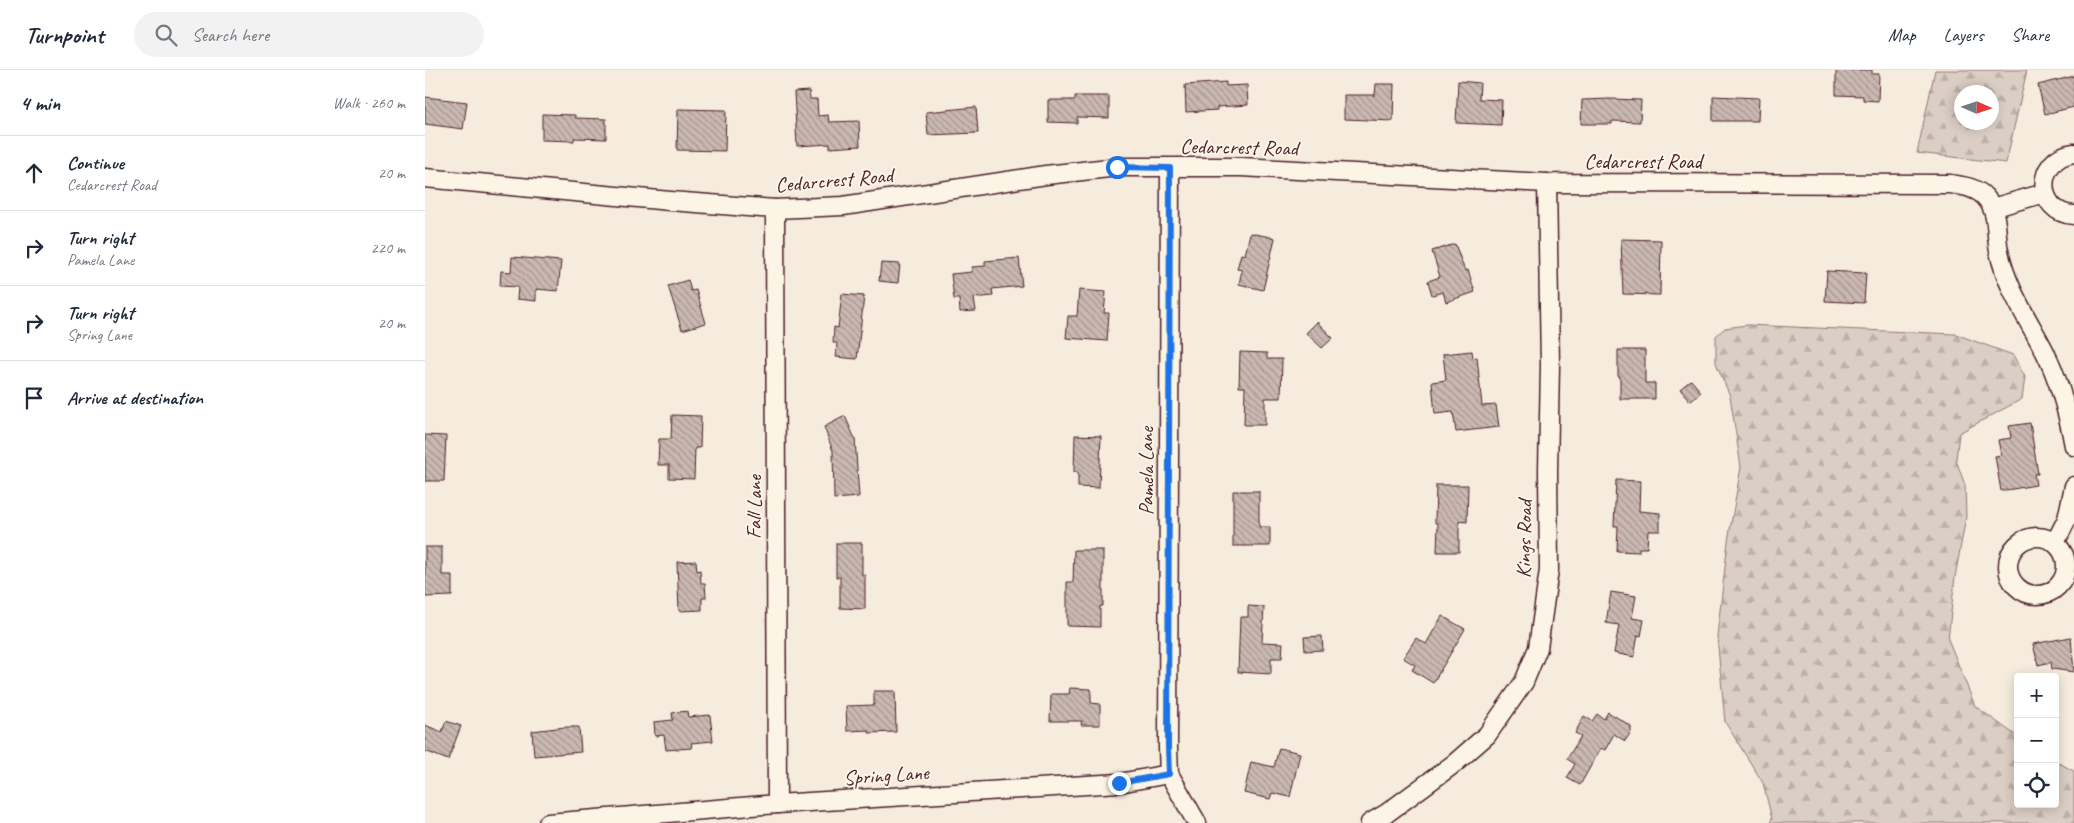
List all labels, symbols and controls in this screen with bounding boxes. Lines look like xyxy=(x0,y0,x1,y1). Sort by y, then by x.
search box xyxy=(134,12,484,57)
text: Turnpoint xyxy=(25,20,104,50)
icon: search xyxy=(152,21,180,49)
text: Search here xyxy=(192,23,269,47)
text: Map xyxy=(1888,24,1916,46)
text: Layers xyxy=(1944,24,1983,46)
text: Share xyxy=(2011,24,2049,46)
north arrow xyxy=(1954,85,1999,130)
text: 4 min xyxy=(20,90,60,116)
text: Walk · 260 m xyxy=(333,93,405,113)
street label: Cedarcrest Road xyxy=(1180,133,1302,161)
street label: Cedarcrest Road xyxy=(1584,148,1706,174)
text: Continue xyxy=(67,151,124,175)
route start xyxy=(1106,156,1129,179)
icon: ahead xyxy=(20,159,48,187)
street label: Cedarcrest Road xyxy=(774,162,897,198)
text: 20 m xyxy=(378,163,405,183)
text: Cedarcrest Road xyxy=(67,175,157,195)
text: Turn right xyxy=(67,226,134,250)
icon: right xyxy=(20,234,48,262)
text: 220 m xyxy=(371,238,405,258)
text: Pamela Lane xyxy=(67,250,134,270)
text: Turn right xyxy=(67,301,134,325)
icon: right xyxy=(20,309,48,337)
text: 20 m xyxy=(378,313,405,333)
text: Spring Lane xyxy=(67,325,132,345)
icon: arrive xyxy=(20,384,48,412)
text: Arrive at destination xyxy=(67,386,203,410)
street label: Pamela Lane xyxy=(1133,426,1159,515)
street label: Fall Lane xyxy=(741,474,767,539)
street label: Kings Road xyxy=(1510,496,1538,578)
map controls xyxy=(2014,673,2059,808)
button: + xyxy=(2014,673,2059,718)
button: − xyxy=(2014,718,2059,763)
street label: Spring Lane xyxy=(843,759,931,791)
button: locate xyxy=(2014,763,2059,808)
route end xyxy=(1108,772,1131,795)

